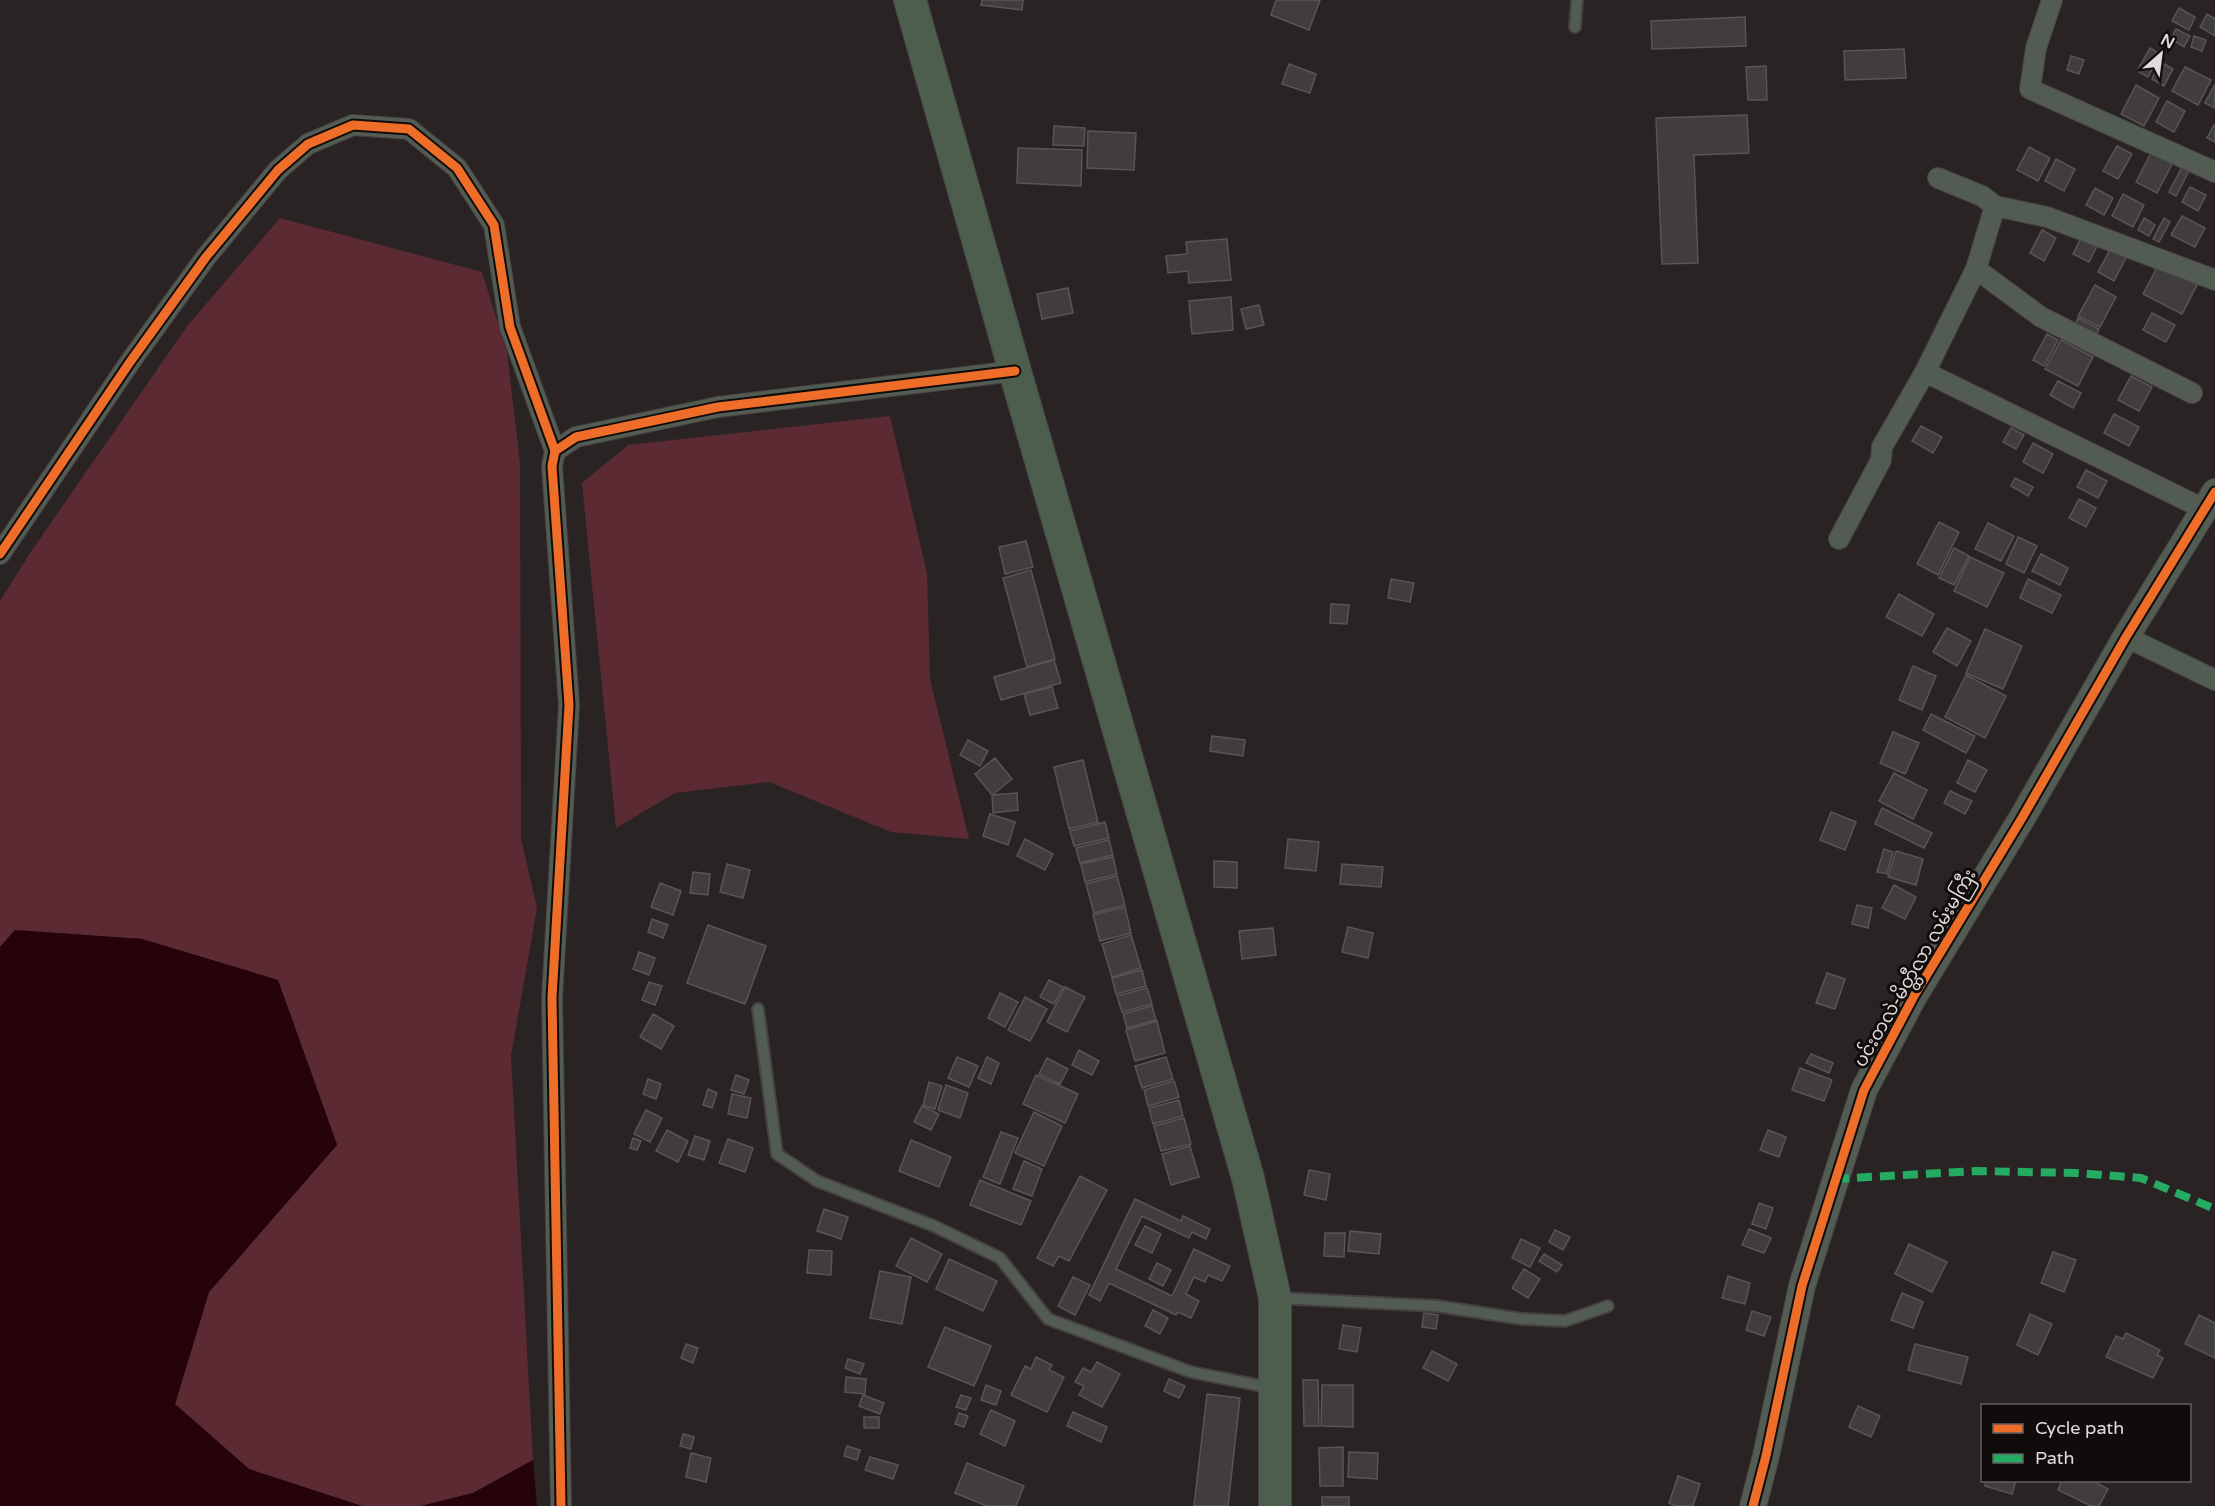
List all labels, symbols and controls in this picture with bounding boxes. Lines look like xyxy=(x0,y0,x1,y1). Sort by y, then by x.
north arrow xyxy=(2131,24,2191,84)
text: N xyxy=(2157,30,2178,53)
street label: ပင်းတလဲ-မိတ္ထီလာ လမ်းမကြီး xyxy=(1847,864,1984,1073)
legend xyxy=(1981,1404,2191,1482)
text: Cycle path xyxy=(2035,1417,2124,1439)
text: Path xyxy=(2035,1447,2074,1469)

